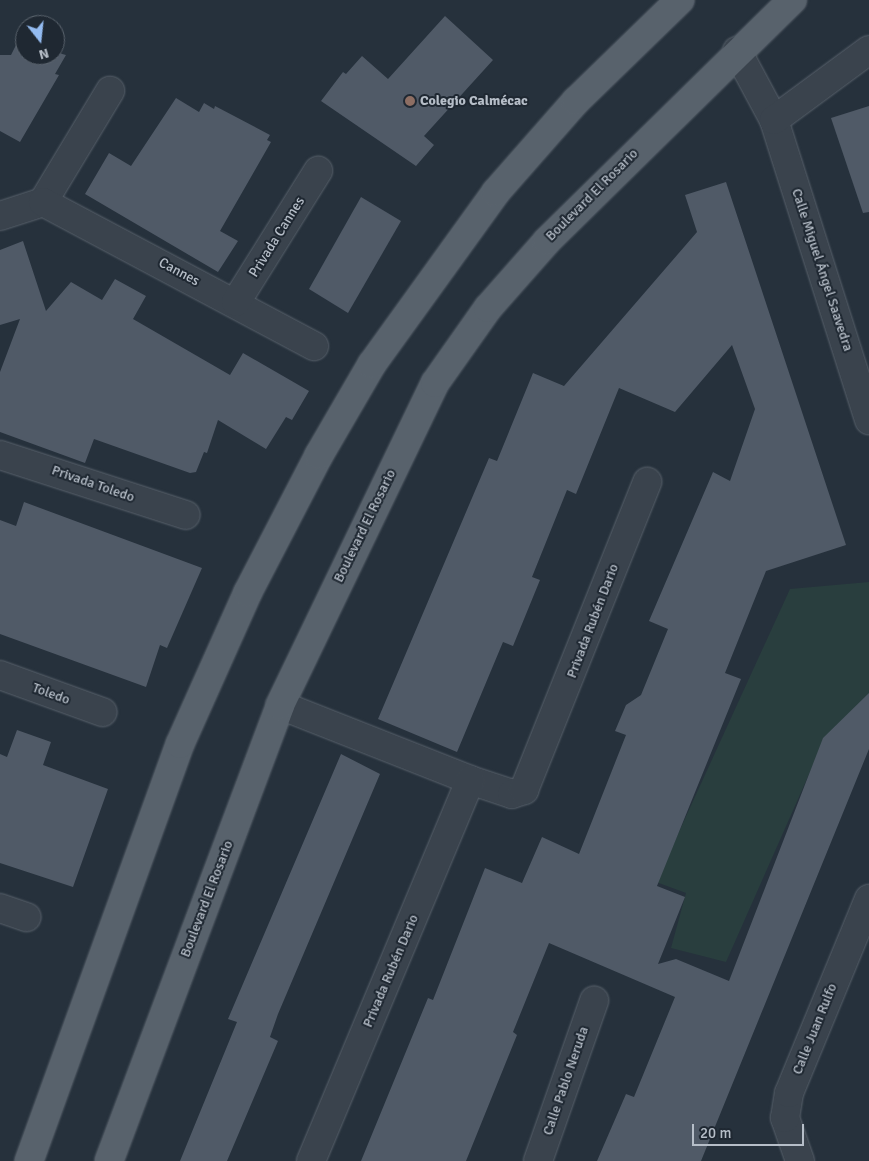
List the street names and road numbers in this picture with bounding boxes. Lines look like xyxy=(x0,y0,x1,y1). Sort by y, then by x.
street label: Boulevard El Rosario xyxy=(542,145,642,245)
street label: Calle Miguel Ángel Saavedra xyxy=(788,187,856,353)
street label: Privada Cannes xyxy=(246,194,308,280)
street label: Cannes xyxy=(156,254,202,290)
street label: Privada Toledo xyxy=(49,462,137,506)
street label: Boulevard El Rosario xyxy=(330,467,400,585)
street label: Privada Rubén Dario xyxy=(563,561,623,681)
street label: Toledo xyxy=(30,679,72,709)
street label: Boulevard El Rosario xyxy=(177,838,237,960)
street label: Privada Rubén Dario xyxy=(360,912,422,1030)
street label: Calle Juan Rulfo xyxy=(789,981,841,1077)
street label: Calle Pablo Neruda xyxy=(540,1024,592,1138)

